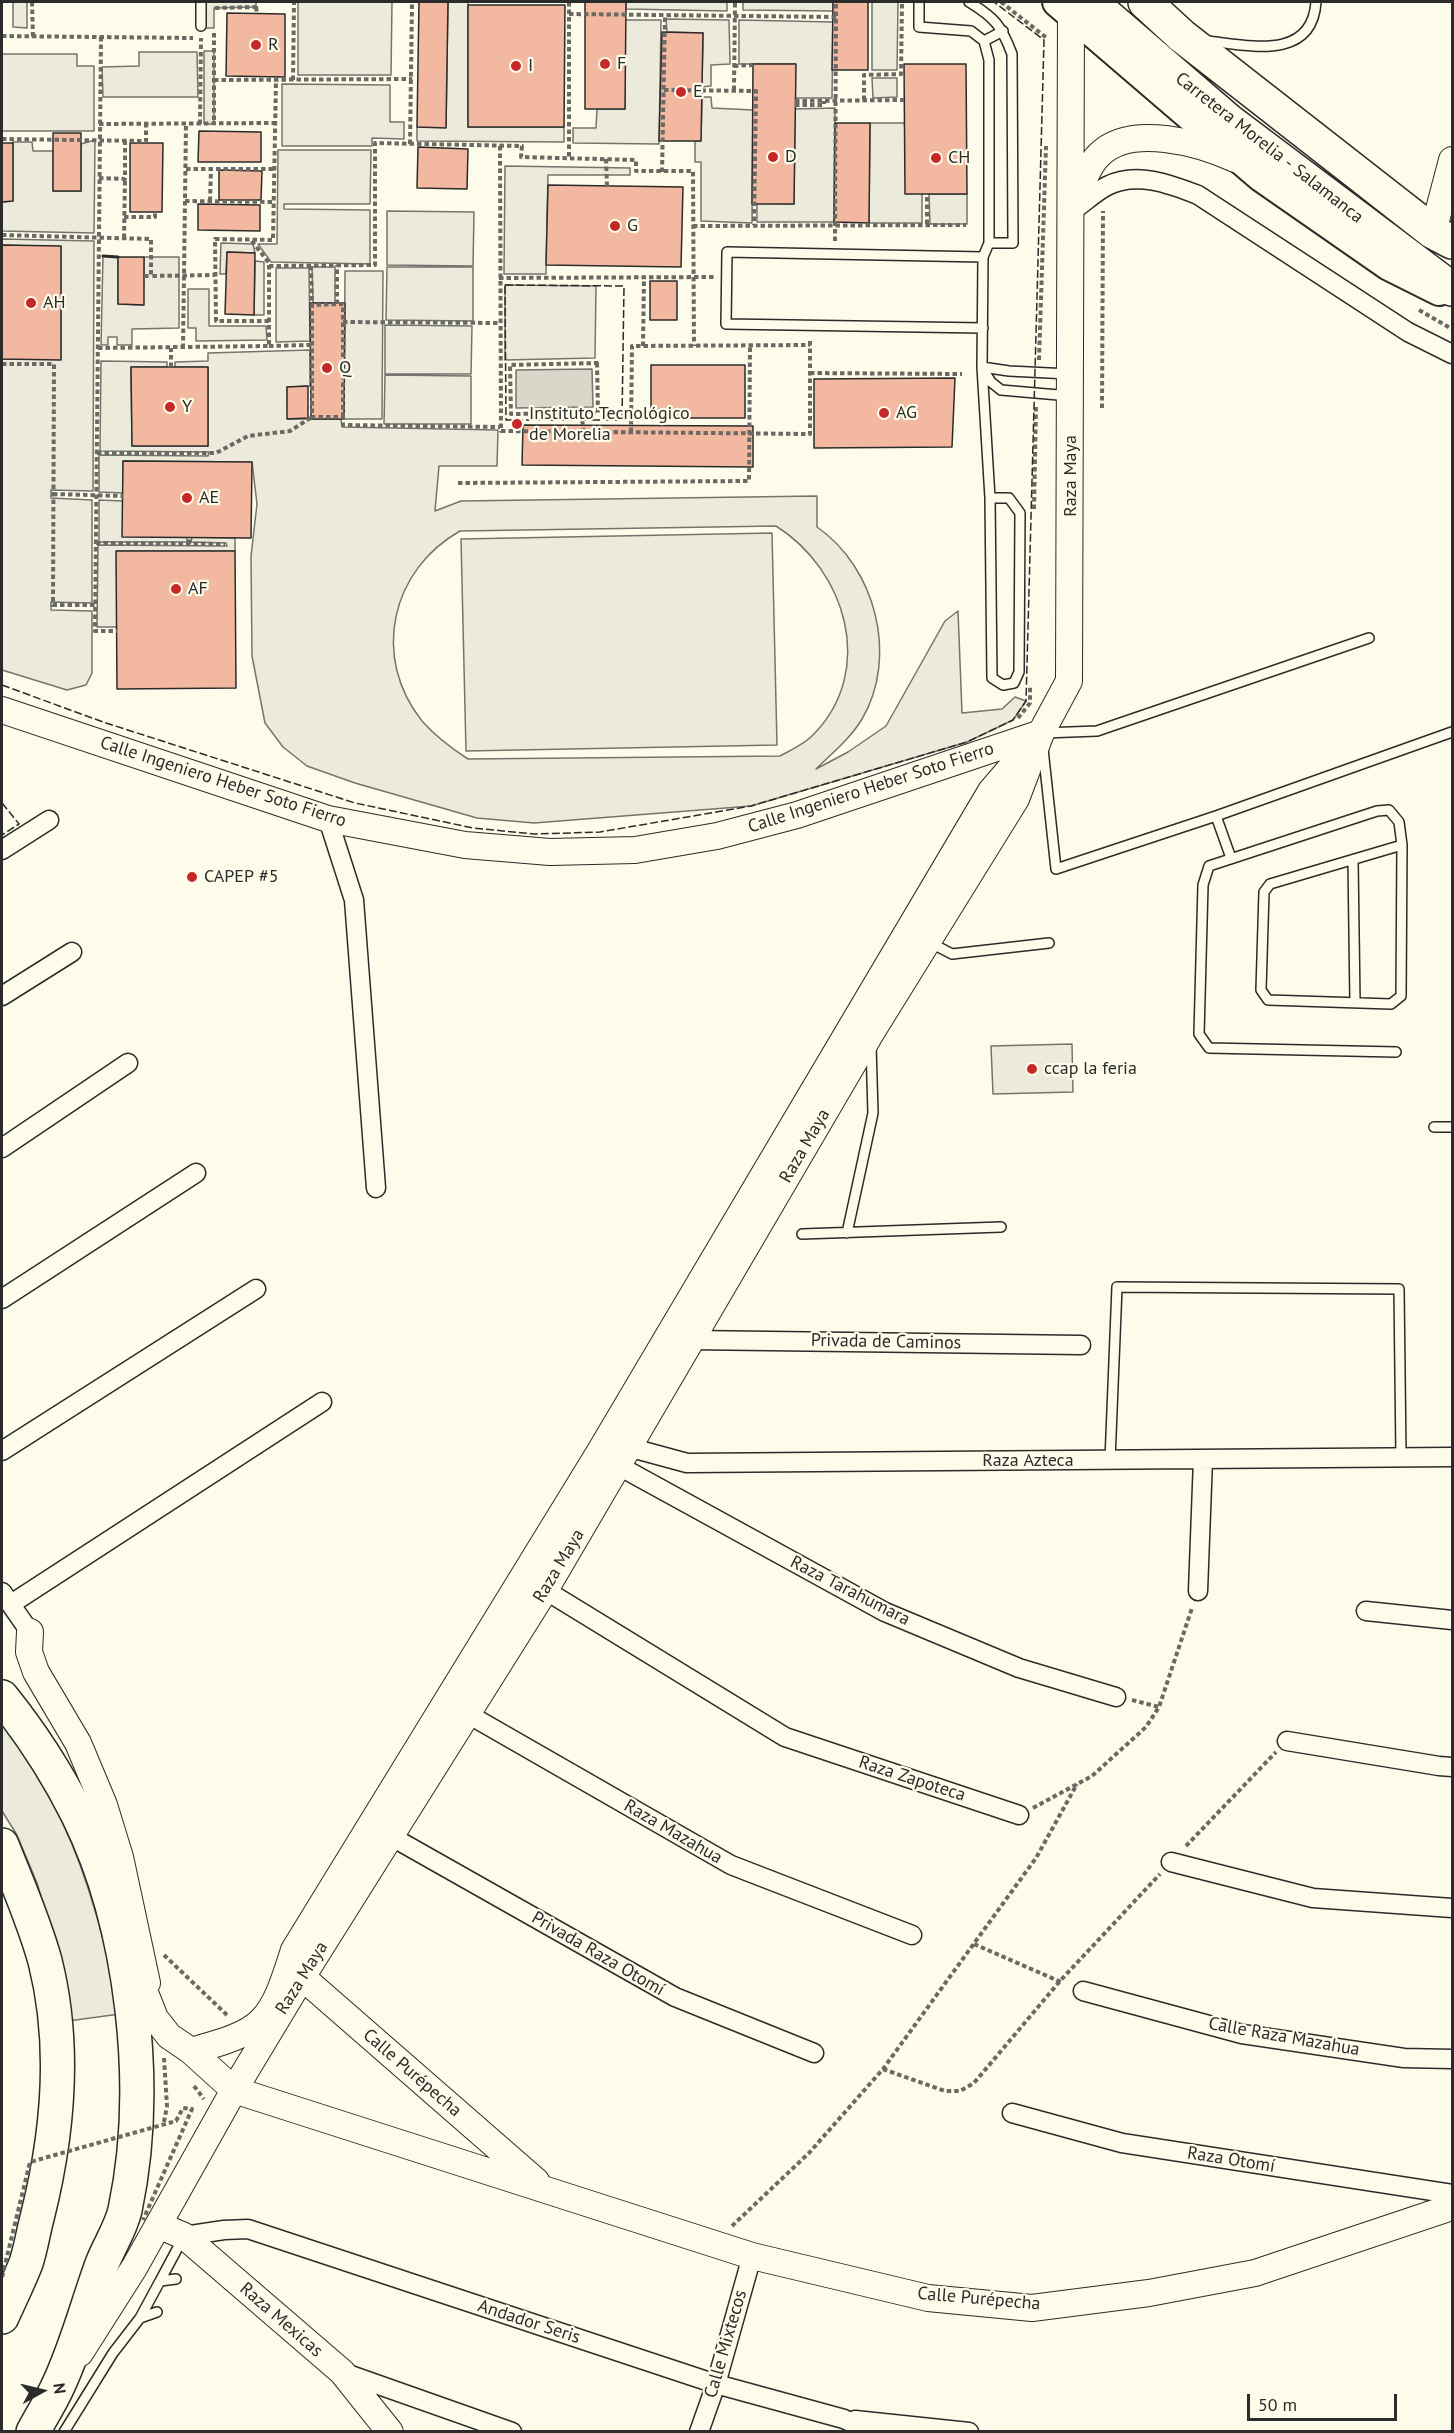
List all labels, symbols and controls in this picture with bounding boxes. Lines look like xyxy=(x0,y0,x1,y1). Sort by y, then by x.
place label: R xyxy=(268,34,279,56)
marker: R xyxy=(249,38,263,52)
place label: F xyxy=(617,53,626,75)
place label: I xyxy=(528,55,533,77)
marker: F xyxy=(598,57,612,71)
marker: I xyxy=(509,59,523,73)
street label: Carretera Morelia - Salamanca xyxy=(1171,68,1367,228)
place label: E xyxy=(693,81,703,103)
marker: E xyxy=(674,85,688,99)
place label: D xyxy=(785,146,797,168)
place label: CH xyxy=(948,147,970,169)
marker: D xyxy=(766,150,780,164)
marker: CH xyxy=(929,151,943,165)
place label: G xyxy=(627,215,638,237)
marker: G xyxy=(608,219,622,233)
place label: AH xyxy=(43,292,66,314)
marker: AH xyxy=(24,296,38,310)
place label: Q xyxy=(339,357,351,379)
marker: Q xyxy=(320,361,334,375)
place label: Y xyxy=(182,396,192,418)
marker: Y xyxy=(163,400,177,414)
place label: AG xyxy=(896,402,917,424)
place label: Instituto Tecnológico de Morelia xyxy=(529,403,690,446)
marker: AG xyxy=(877,406,891,420)
marker: Instituto Tecnológico de Morelia xyxy=(510,417,524,431)
street label: Raza Maya xyxy=(1060,435,1082,517)
place label: AE xyxy=(199,487,219,509)
marker: AE xyxy=(180,491,194,505)
place label: AF xyxy=(188,578,208,600)
marker: AF xyxy=(169,582,183,596)
street label: Calle Ingeniero Heber Soto Fierro xyxy=(97,732,349,832)
street label: Calle Ingeniero Heber Soto Fierro xyxy=(745,738,997,838)
place label: CAPEP #5 xyxy=(204,866,279,888)
marker: CAPEP #5 xyxy=(185,870,199,884)
place label: ccap la feria xyxy=(1044,1058,1137,1080)
marker: ccap la feria xyxy=(1025,1062,1039,1076)
street label: Raza Maya xyxy=(775,1105,835,1187)
street label: Privada de Caminos xyxy=(811,1330,961,1354)
street label: Raza Azteca xyxy=(982,1450,1074,1472)
street label: Raza Maya xyxy=(529,1525,589,1607)
street label: Raza Tarahumara xyxy=(787,1552,913,1630)
street label: Raza Zapoteca xyxy=(856,1752,968,1806)
street label: Raza Mazahua xyxy=(620,1795,726,1869)
street label: Privada Raza Otomí xyxy=(528,1907,668,2001)
street label: Raza Maya xyxy=(271,1938,333,2018)
street label: Calle Raza Mazahua xyxy=(1207,2013,1361,2061)
street label: Calle Purépecha xyxy=(358,2024,466,2122)
street label: Raza Otomí xyxy=(1186,2142,1276,2178)
street label: Raza Mexicas xyxy=(235,2278,327,2362)
street label: Calle Purépecha xyxy=(917,2283,1041,2315)
street label: Calle Mixtecos xyxy=(700,2287,752,2401)
street label: Andador Seris xyxy=(475,2295,583,2349)
north arrow xyxy=(12,2361,72,2421)
text: N xyxy=(49,2382,70,2395)
scale bar xyxy=(1250,2382,1400,2420)
text: 50 m xyxy=(1258,2393,1297,2416)

